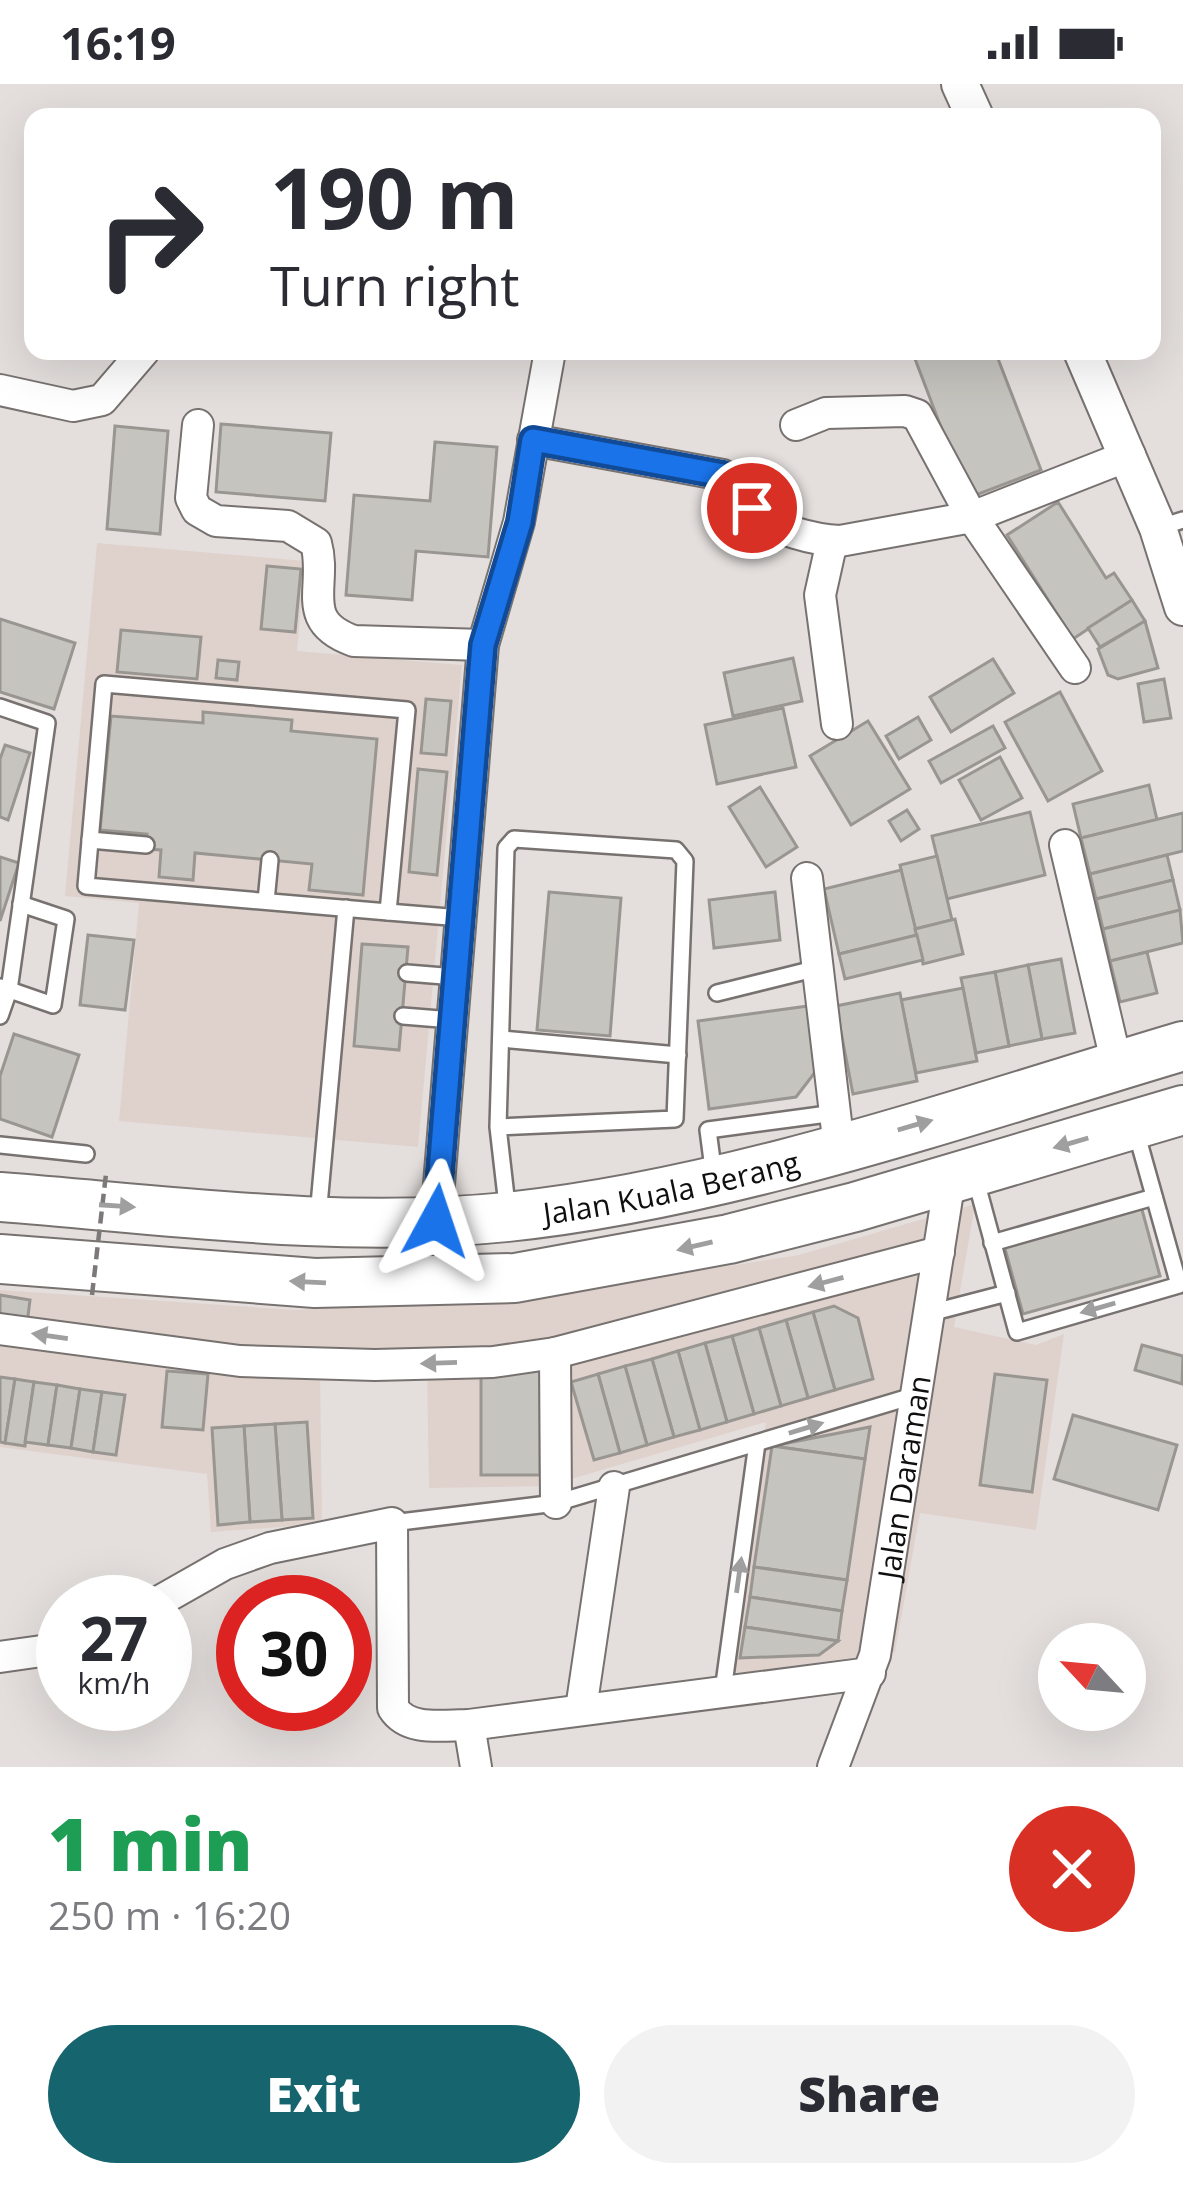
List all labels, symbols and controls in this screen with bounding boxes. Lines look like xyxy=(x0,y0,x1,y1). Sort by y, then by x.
text: 16:19 xyxy=(60,12,176,73)
text: 190 m xyxy=(270,139,518,254)
icon: right xyxy=(72,156,228,312)
text: Turn right xyxy=(270,248,519,322)
pin xyxy=(701,457,803,559)
icon: arrive xyxy=(719,475,785,541)
one-way arrow xyxy=(897,1114,934,1133)
one-way arrow xyxy=(1052,1135,1089,1153)
street label: Jalan Kuala Berang xyxy=(538,1140,803,1233)
position arrow xyxy=(373,1158,499,1284)
one-way arrow xyxy=(99,1197,136,1216)
one-way arrow xyxy=(675,1238,713,1257)
one-way arrow xyxy=(288,1272,326,1291)
one-way arrow xyxy=(807,1273,844,1292)
one-way arrow xyxy=(1079,1300,1116,1319)
one-way arrow xyxy=(31,1326,69,1345)
one-way arrow xyxy=(419,1354,457,1373)
street label: Jalan Daraman xyxy=(866,1372,939,1584)
one-way arrow xyxy=(788,1418,825,1436)
one-way arrow xyxy=(730,1556,749,1594)
speed limit sign: 30 xyxy=(216,1575,372,1731)
text: 27 xyxy=(80,1597,148,1679)
north arrow xyxy=(1038,1623,1146,1731)
map controls xyxy=(1038,1623,1146,1731)
text: km/h xyxy=(78,1662,150,1703)
text: 1 min xyxy=(48,1794,253,1892)
button: close xyxy=(1009,1806,1135,1932)
text: 250 m · 16:20 xyxy=(48,1888,291,1941)
button: Exit xyxy=(48,2025,580,2163)
button: Share xyxy=(604,2025,1135,2163)

